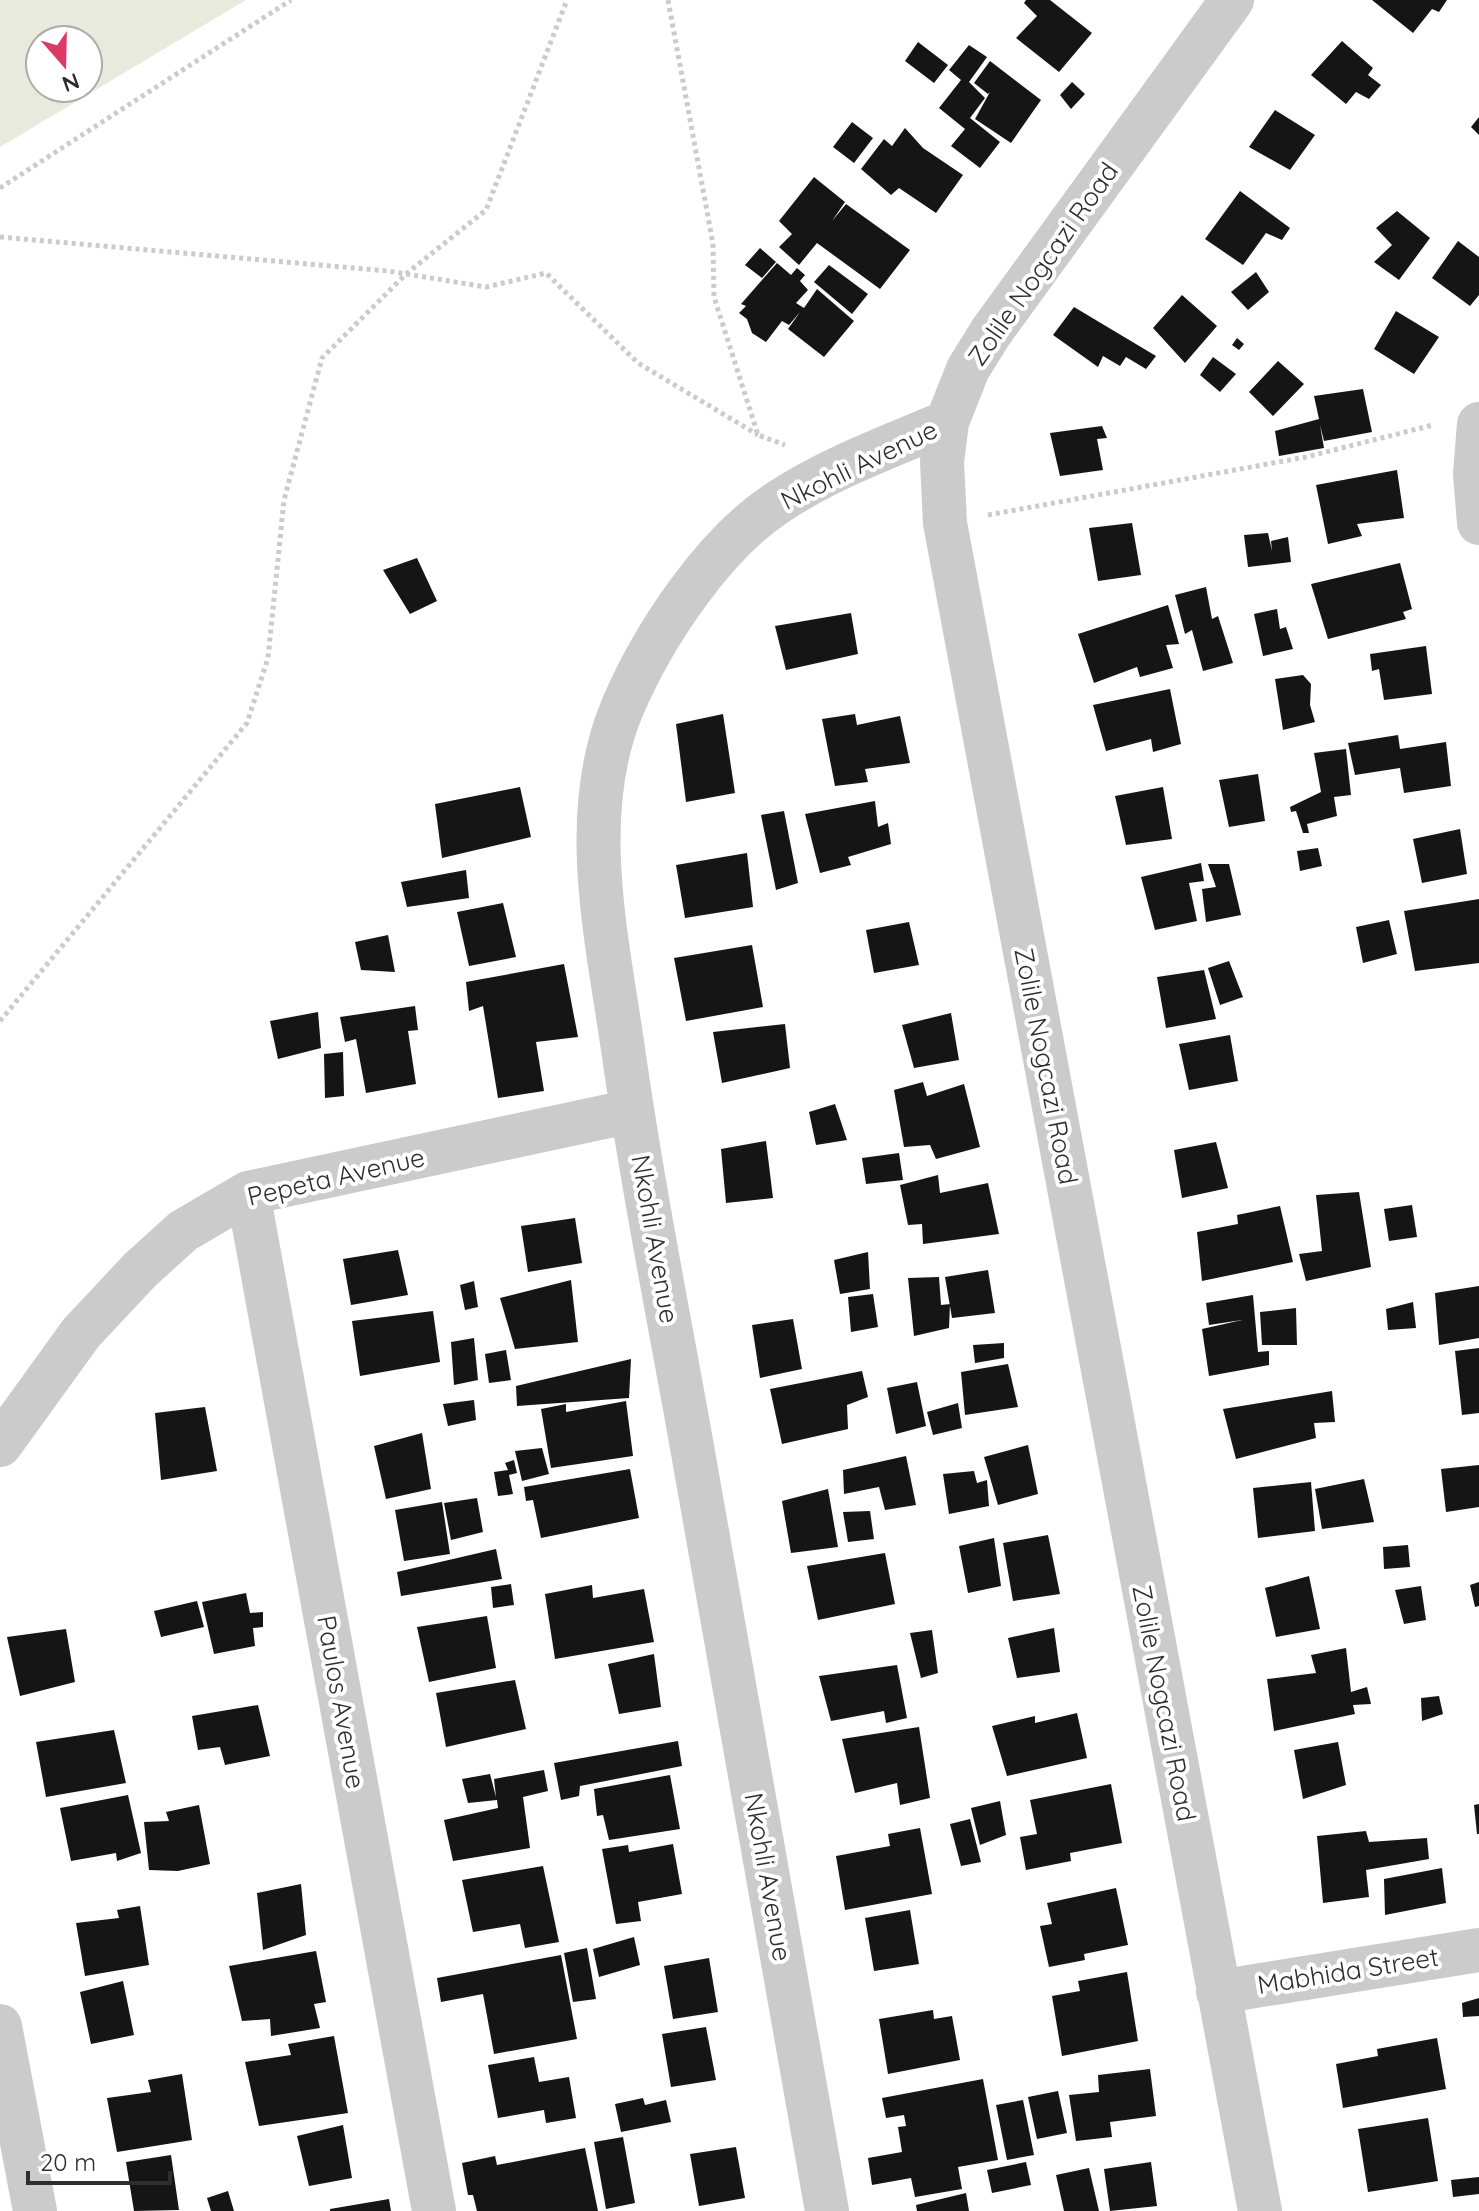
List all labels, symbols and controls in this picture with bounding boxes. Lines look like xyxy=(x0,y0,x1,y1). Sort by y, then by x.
north arrow xyxy=(24,24,104,104)
text: N xyxy=(58,67,83,99)
street label: Zolile Nogcazi Road xyxy=(960,156,1125,372)
street label: Nkohli Avenue xyxy=(775,412,943,517)
street label: Zolile Nogcazi Road xyxy=(1007,945,1086,1187)
street label: Pepeta Avenue xyxy=(244,1140,428,1213)
street label: Nkohli Avenue xyxy=(624,1152,687,1326)
street label: Zolile Nogcazi Road xyxy=(1125,1582,1204,1824)
street label: Paulos Avenue xyxy=(310,1613,373,1791)
street label: Nkohli Avenue xyxy=(737,1790,800,1964)
street label: Mabhida Street xyxy=(1255,1940,1441,2001)
scale bar xyxy=(28,2135,170,2185)
text: 20 m xyxy=(40,2147,96,2177)

